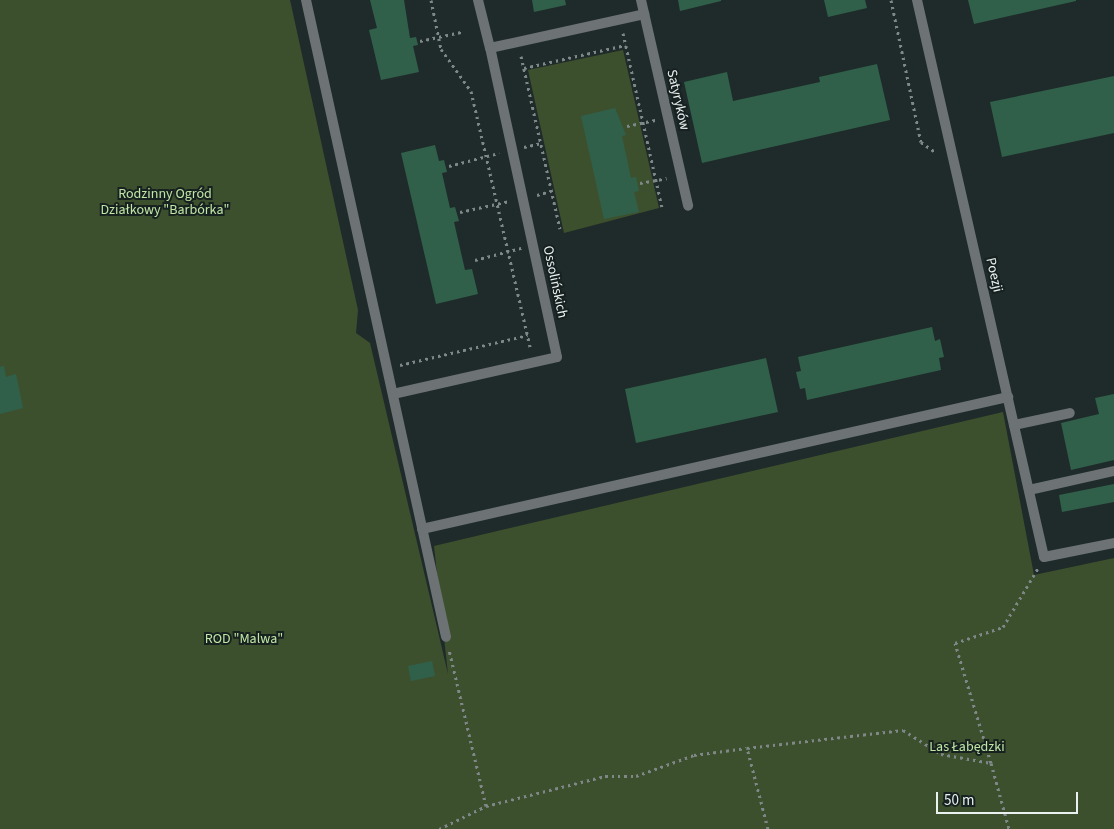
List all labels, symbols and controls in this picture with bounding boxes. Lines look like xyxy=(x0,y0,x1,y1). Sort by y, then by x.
street label: Satyryków xyxy=(663,68,693,132)
park label: Rodzinny Ogród Działkowy "Barbórka" xyxy=(101,186,229,218)
street label: Ossolińskich xyxy=(539,244,571,320)
street label: Poezji xyxy=(982,256,1006,294)
park label: ROD "Malwa" xyxy=(205,631,283,647)
park label: Las Łabędzki xyxy=(929,739,1005,755)
scale bar xyxy=(939,782,1082,814)
text: 50 m xyxy=(944,790,974,811)

